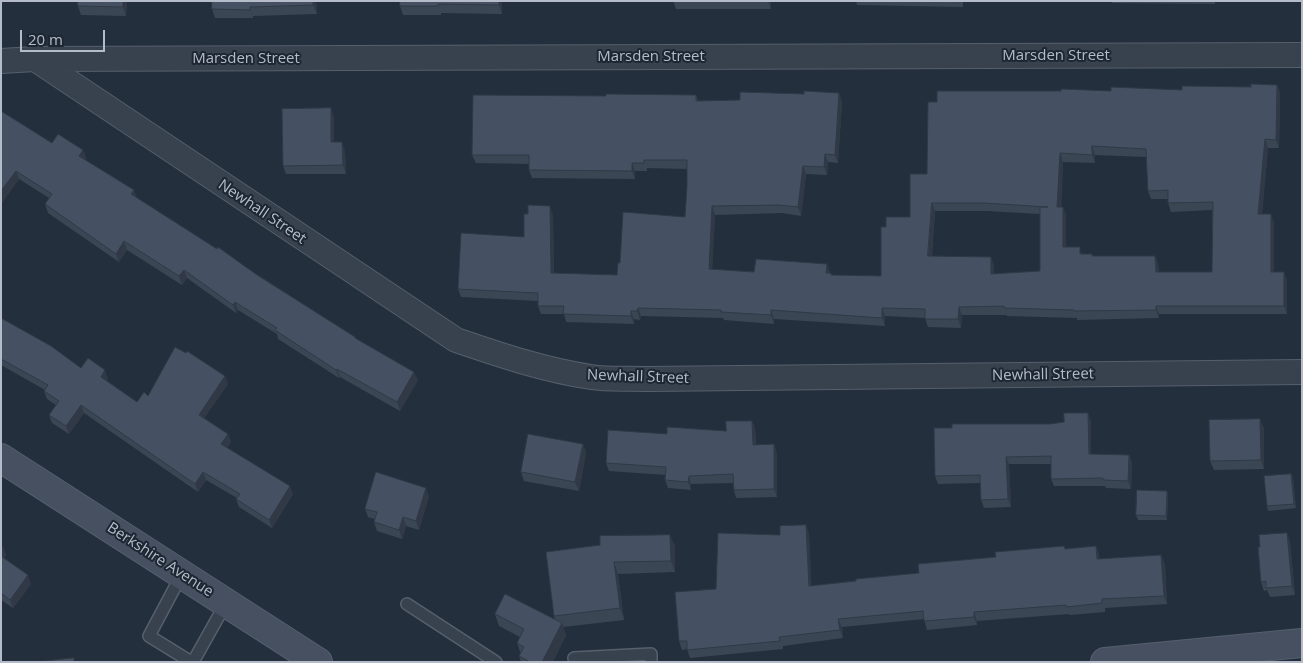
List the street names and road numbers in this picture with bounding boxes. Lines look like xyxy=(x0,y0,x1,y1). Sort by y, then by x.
street label: Marsden Street xyxy=(1002,47,1110,65)
street label: Marsden Street xyxy=(597,48,705,66)
street label: Marsden Street xyxy=(192,50,300,68)
street label: Newhall Street xyxy=(215,176,309,248)
street label: Newhall Street xyxy=(992,365,1094,385)
street label: Newhall Street xyxy=(587,366,689,388)
street label: Berkshire Avenue xyxy=(104,519,216,601)

